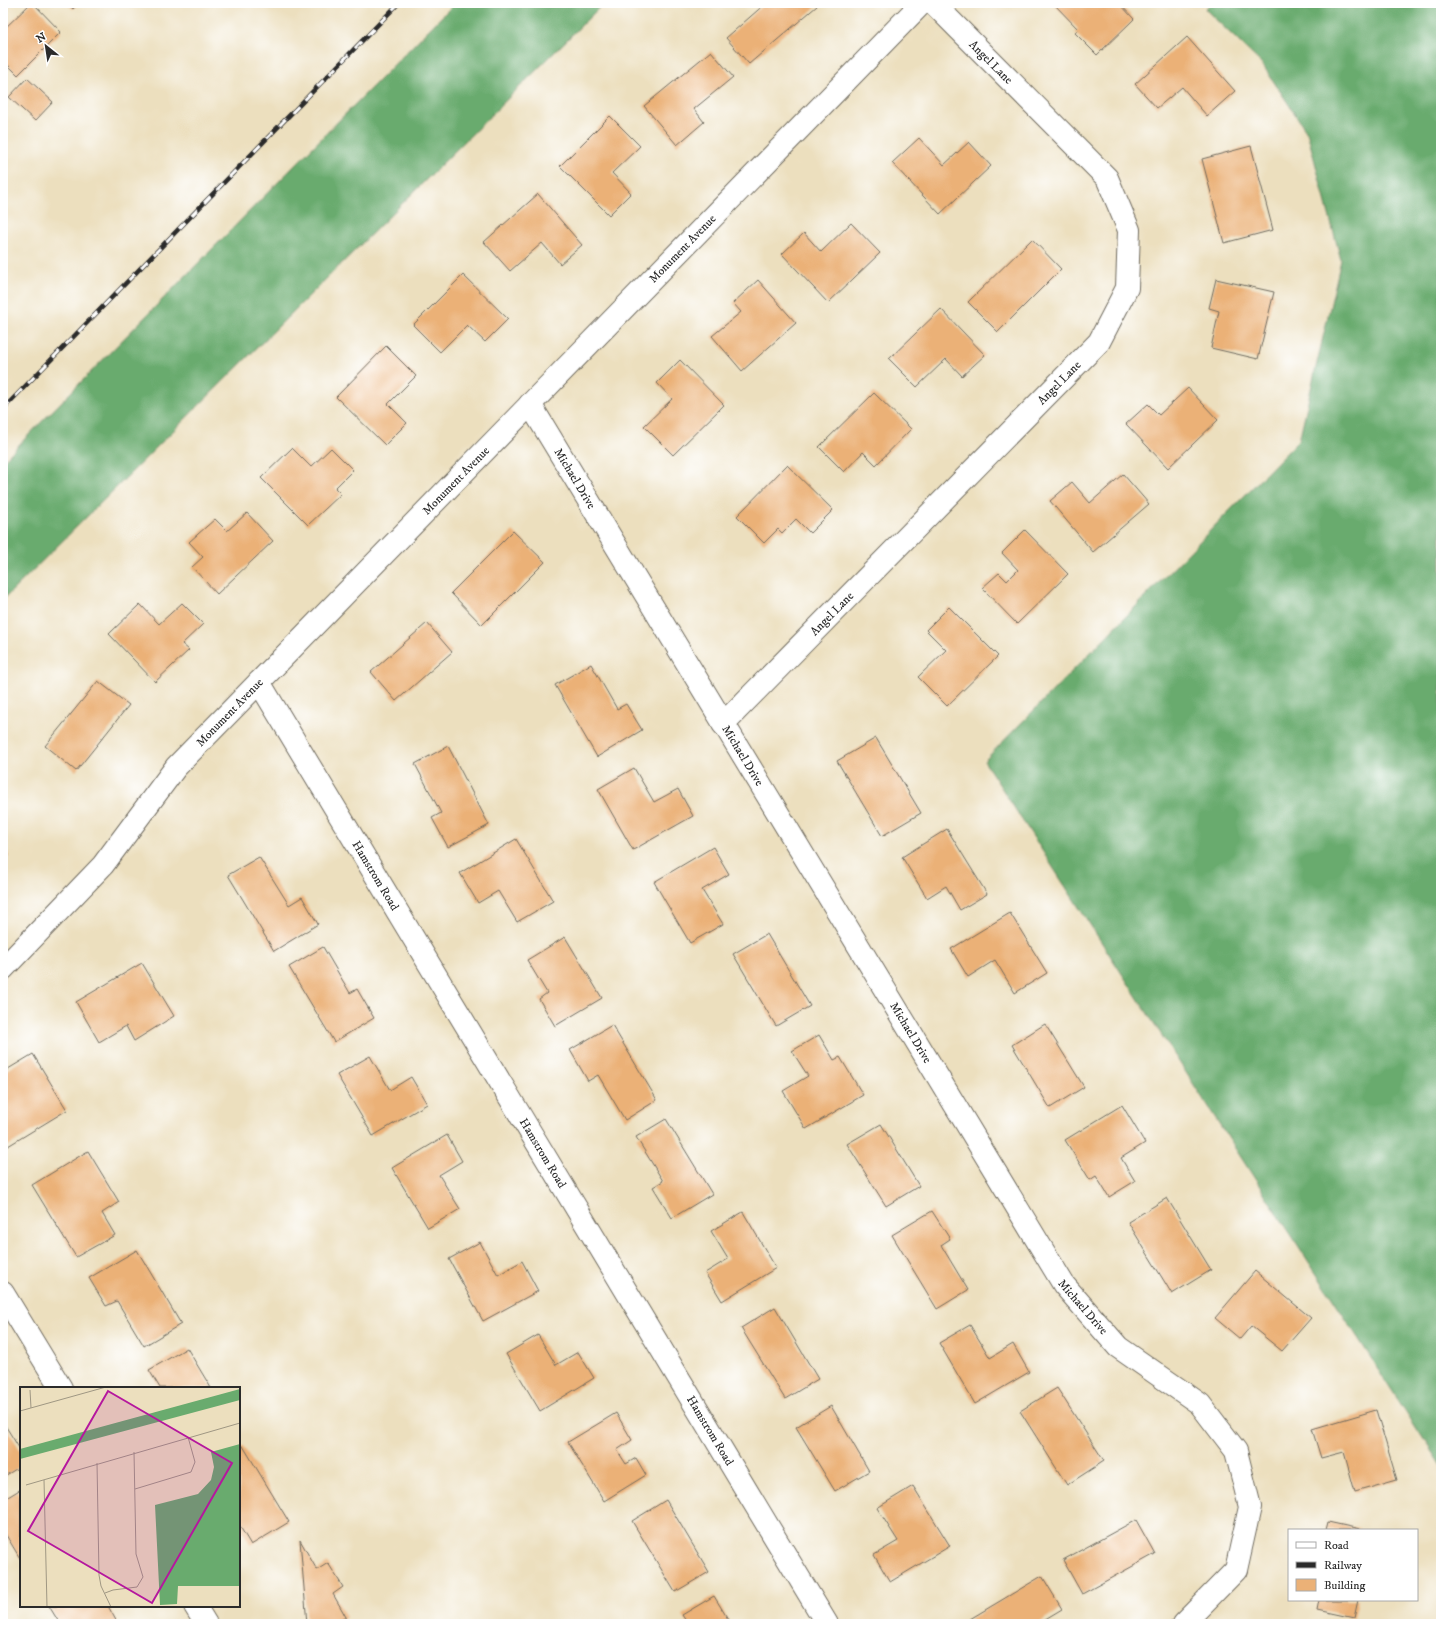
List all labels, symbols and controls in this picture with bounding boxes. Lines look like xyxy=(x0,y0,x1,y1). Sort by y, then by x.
north arrow xyxy=(26,26,66,66)
text: N xyxy=(34,30,49,47)
street label: Angel Lane xyxy=(966,37,1016,87)
street label: Monument Avenue xyxy=(646,212,719,286)
street label: Angel Lane xyxy=(1034,358,1084,408)
street label: Monument Avenue xyxy=(419,443,493,518)
street label: Michael Drive xyxy=(550,445,599,512)
street label: Angel Lane xyxy=(807,589,857,639)
street label: Monument Avenue xyxy=(193,675,267,750)
street label: Michael Drive xyxy=(718,723,767,789)
street label: Hamstrom Road xyxy=(348,838,402,913)
street label: Michael Drive xyxy=(886,1000,935,1066)
street label: Hamstrom Road xyxy=(516,1116,569,1191)
street label: Michael Drive xyxy=(1054,1276,1111,1338)
inset map xyxy=(20,1387,240,1607)
street label: Hamstrom Road xyxy=(683,1393,737,1468)
legend xyxy=(1288,1529,1418,1601)
text: Road xyxy=(1324,1538,1349,1553)
text: Railway xyxy=(1324,1558,1362,1573)
text: Building xyxy=(1324,1578,1365,1593)

